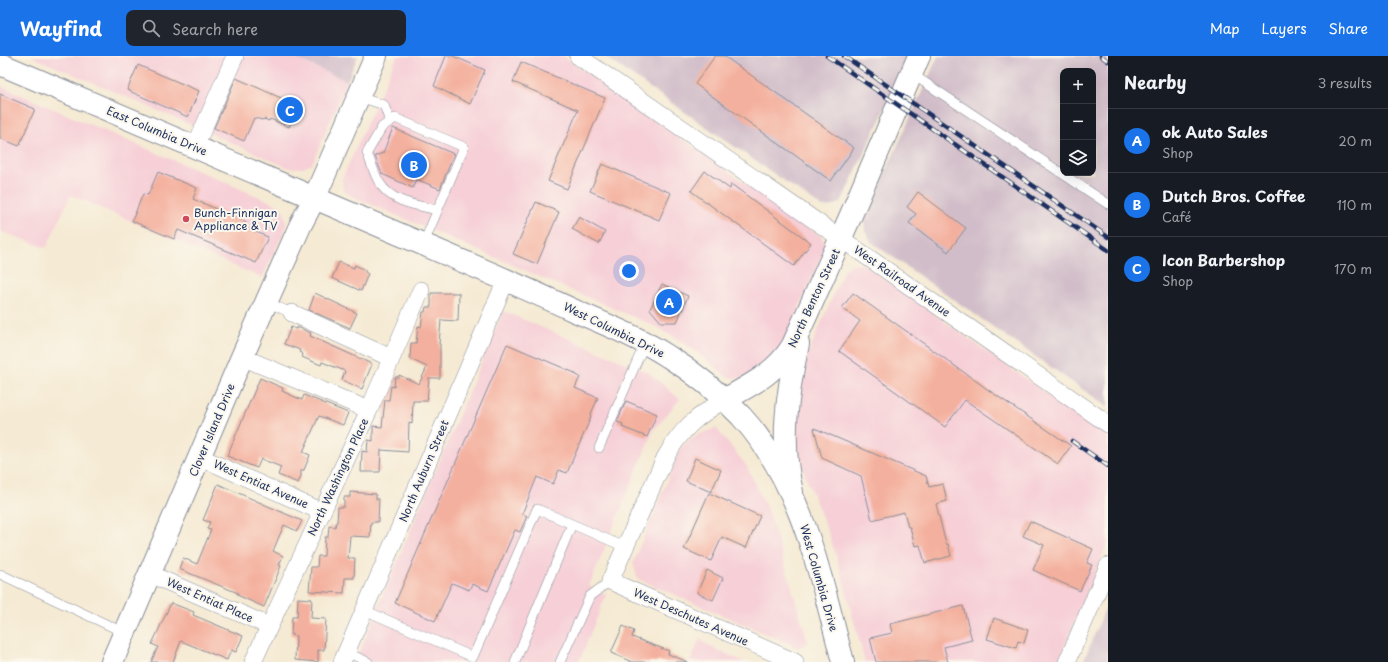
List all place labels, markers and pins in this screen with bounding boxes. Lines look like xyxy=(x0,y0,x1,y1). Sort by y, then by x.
pin: C xyxy=(277,95,303,125)
pin: B xyxy=(401,150,427,180)
place label: Bunch-Finnigan Appliance & TV xyxy=(194,204,278,234)
marker: Bunch-Finnigan Appliance & TV xyxy=(181,214,191,224)
pin: A xyxy=(656,287,682,317)

